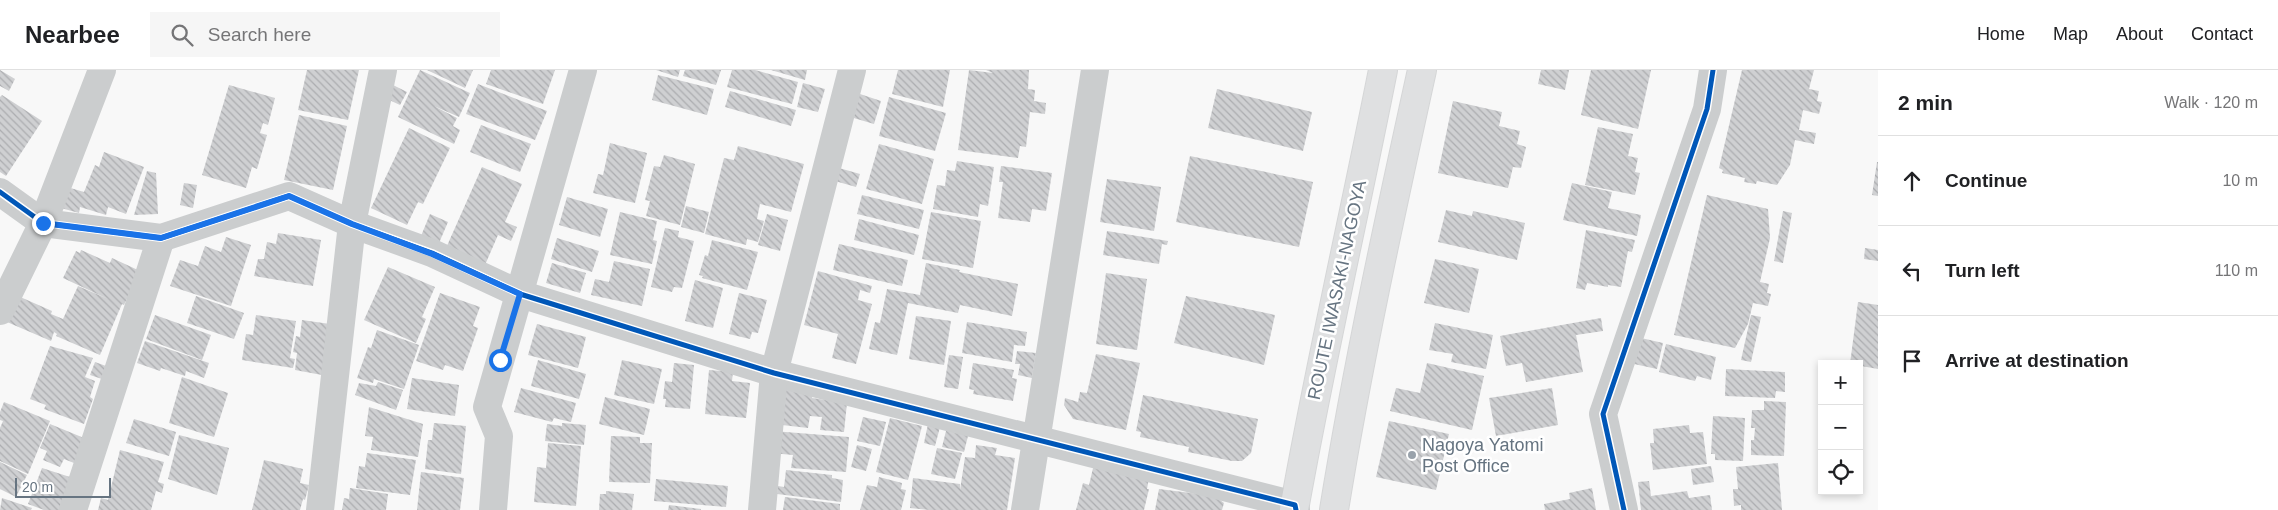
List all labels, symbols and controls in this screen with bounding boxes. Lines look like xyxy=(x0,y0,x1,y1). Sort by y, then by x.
search box xyxy=(150,12,500,57)
text: Nearbee xyxy=(25,21,120,48)
icon: search xyxy=(168,21,196,49)
text: Search here xyxy=(208,24,311,45)
text: Home xyxy=(1977,24,2025,44)
text: Map xyxy=(2053,24,2088,44)
text: About xyxy=(2116,24,2163,44)
text: Contact xyxy=(2191,24,2253,44)
text: 2 min xyxy=(1898,91,1953,114)
text: Walk · 120 m xyxy=(2164,94,2258,111)
icon: ahead xyxy=(1898,167,1926,195)
text: Continue xyxy=(1945,170,2027,191)
text: 10 m xyxy=(2222,172,2258,189)
street label: ROUTE IWASAKI-NAGOYA xyxy=(1304,178,1370,402)
route end xyxy=(32,212,55,235)
icon: left xyxy=(1898,257,1926,285)
text: Turn left xyxy=(1945,260,2020,281)
text: 110 m xyxy=(2215,262,2258,279)
icon: arrive xyxy=(1898,347,1926,375)
route start xyxy=(489,349,512,372)
text: Arrive at destination xyxy=(1945,350,2129,371)
map controls xyxy=(1818,360,1863,495)
button: + xyxy=(1818,360,1863,405)
button: − xyxy=(1818,405,1863,450)
place label: Nagoya Yatomi Post Office xyxy=(1422,435,1543,476)
marker: Nagoya Yatomi Post Office xyxy=(1406,449,1418,461)
button: locate xyxy=(1818,450,1863,495)
scale bar xyxy=(15,475,111,498)
text: 20 m xyxy=(22,479,53,495)

